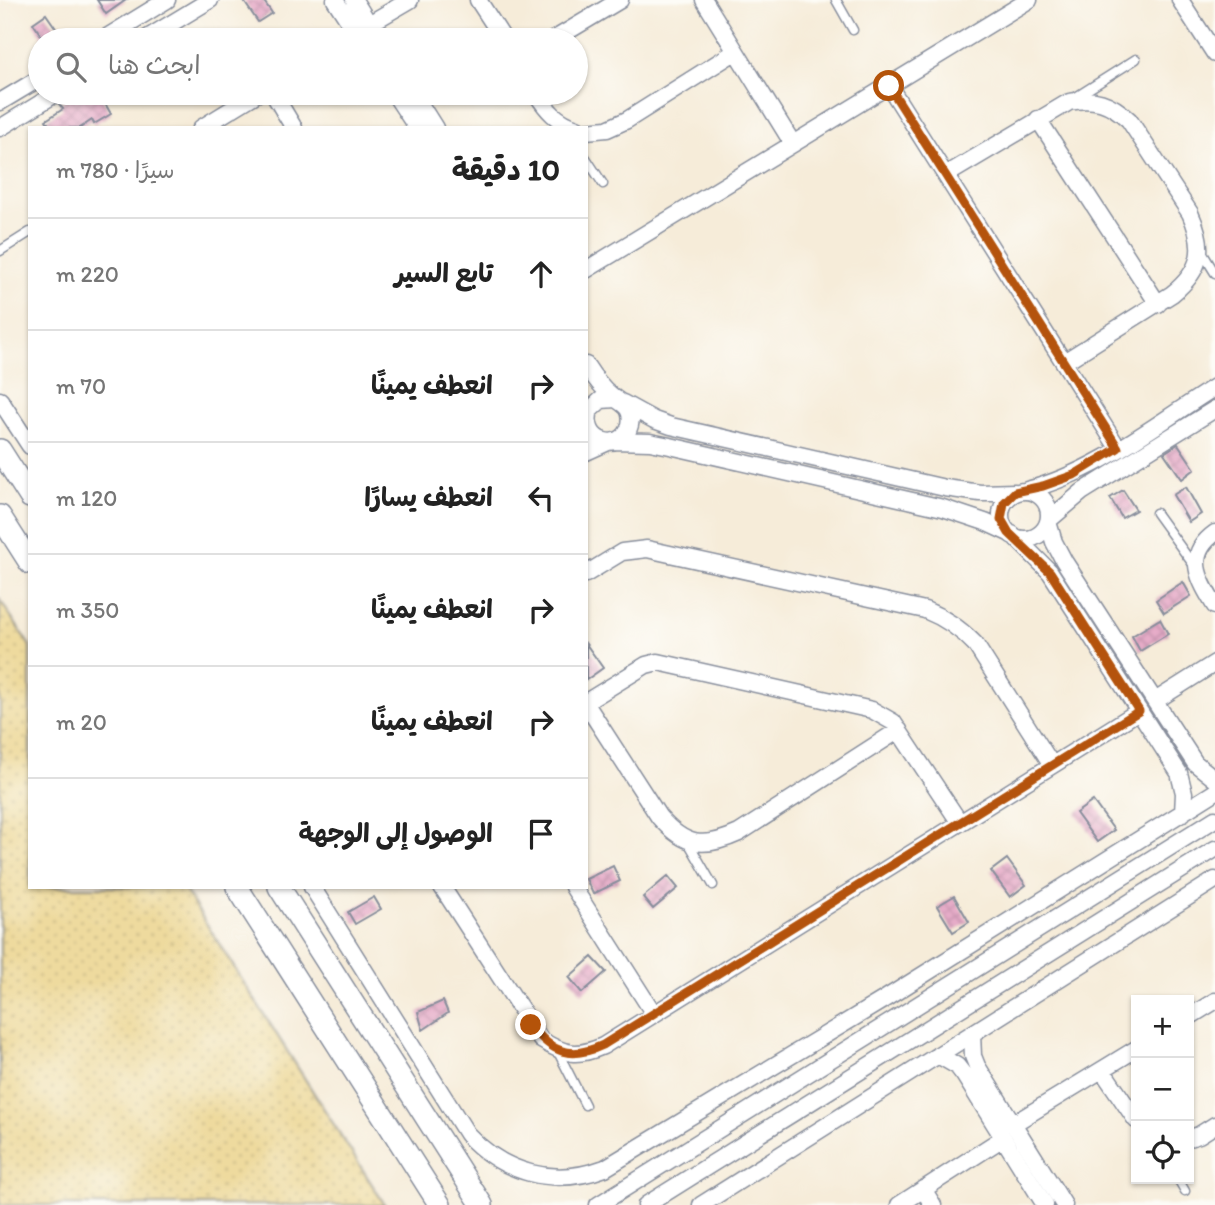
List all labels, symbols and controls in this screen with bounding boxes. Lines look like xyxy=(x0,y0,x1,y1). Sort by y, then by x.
search box xyxy=(28,28,588,105)
icon: search xyxy=(52,48,90,86)
text: ابحث هنا xyxy=(108,49,201,81)
route start xyxy=(873,70,904,101)
text: 10 دقيقة xyxy=(452,151,560,188)
text: سيرًا · 780 m xyxy=(56,156,175,184)
icon: ahead xyxy=(522,255,560,293)
text: تابع السير xyxy=(395,257,493,289)
text: 220 m xyxy=(56,260,119,288)
icon: right xyxy=(522,367,560,405)
text: انعطف يمينًا xyxy=(371,369,493,401)
text: 70 m xyxy=(56,372,106,400)
icon: left xyxy=(522,479,560,517)
text: انعطف يسارًا xyxy=(364,481,493,513)
text: 120 m xyxy=(56,484,117,512)
icon: right xyxy=(522,591,560,629)
text: انعطف يمينًا xyxy=(371,593,493,625)
text: 350 m xyxy=(56,596,119,624)
icon: right xyxy=(522,703,560,741)
text: انعطف يمينًا xyxy=(371,705,493,737)
text: 20 m xyxy=(56,708,107,736)
icon: arrive xyxy=(522,815,560,853)
text: الوصول إلى الوجهة xyxy=(299,817,493,849)
map controls xyxy=(1131,995,1194,1184)
button: + xyxy=(1131,995,1194,1058)
route end xyxy=(515,1009,546,1040)
button: − xyxy=(1131,1058,1194,1121)
button: locate xyxy=(1131,1121,1194,1184)

